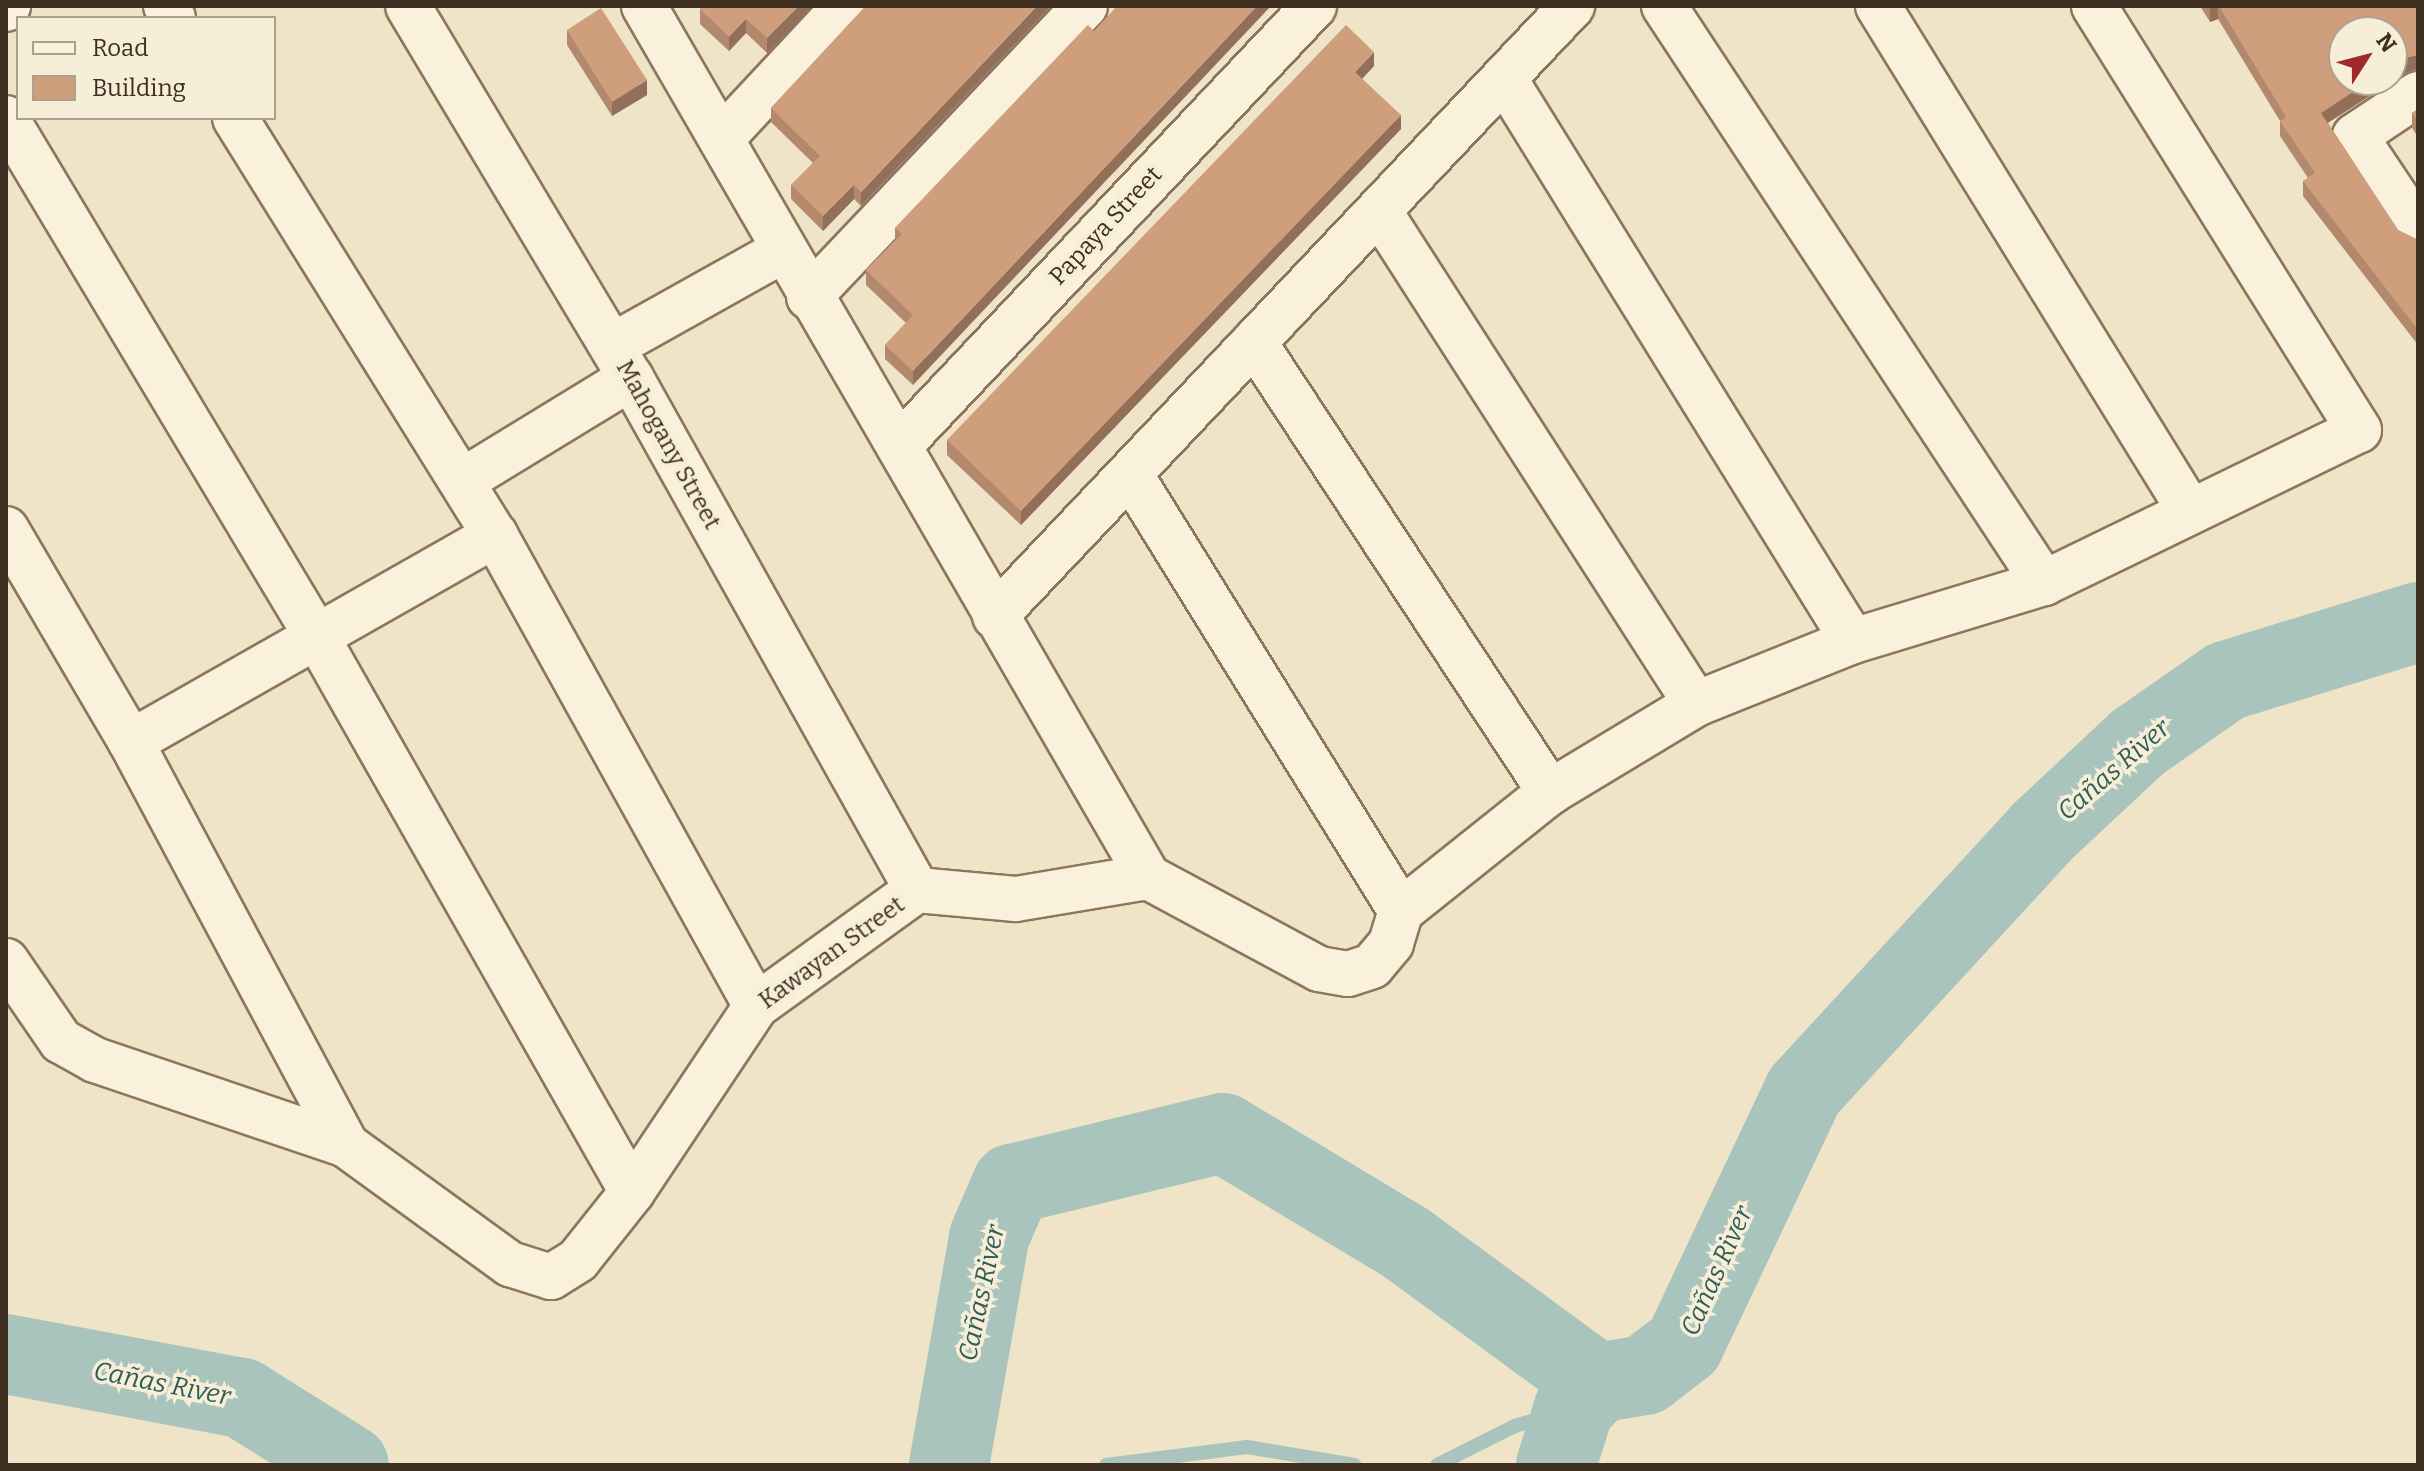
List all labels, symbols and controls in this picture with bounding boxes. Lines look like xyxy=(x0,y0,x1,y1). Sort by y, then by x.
legend xyxy=(16,16,276,120)
north arrow xyxy=(2328,16,2408,96)
text: N xyxy=(2370,28,2402,58)
text: Road xyxy=(92,34,148,62)
text: Building xyxy=(92,74,186,102)
street label: Papaya Street xyxy=(1044,161,1168,291)
street label: Mahogany Street xyxy=(610,355,726,535)
water label: Cañas River xyxy=(2052,713,2176,827)
street label: Kawayan Street xyxy=(754,891,910,1015)
water label: Cañas River xyxy=(1675,1202,1759,1340)
water label: Cañas River xyxy=(952,1222,1012,1364)
water label: Cañas River xyxy=(91,1355,233,1413)

